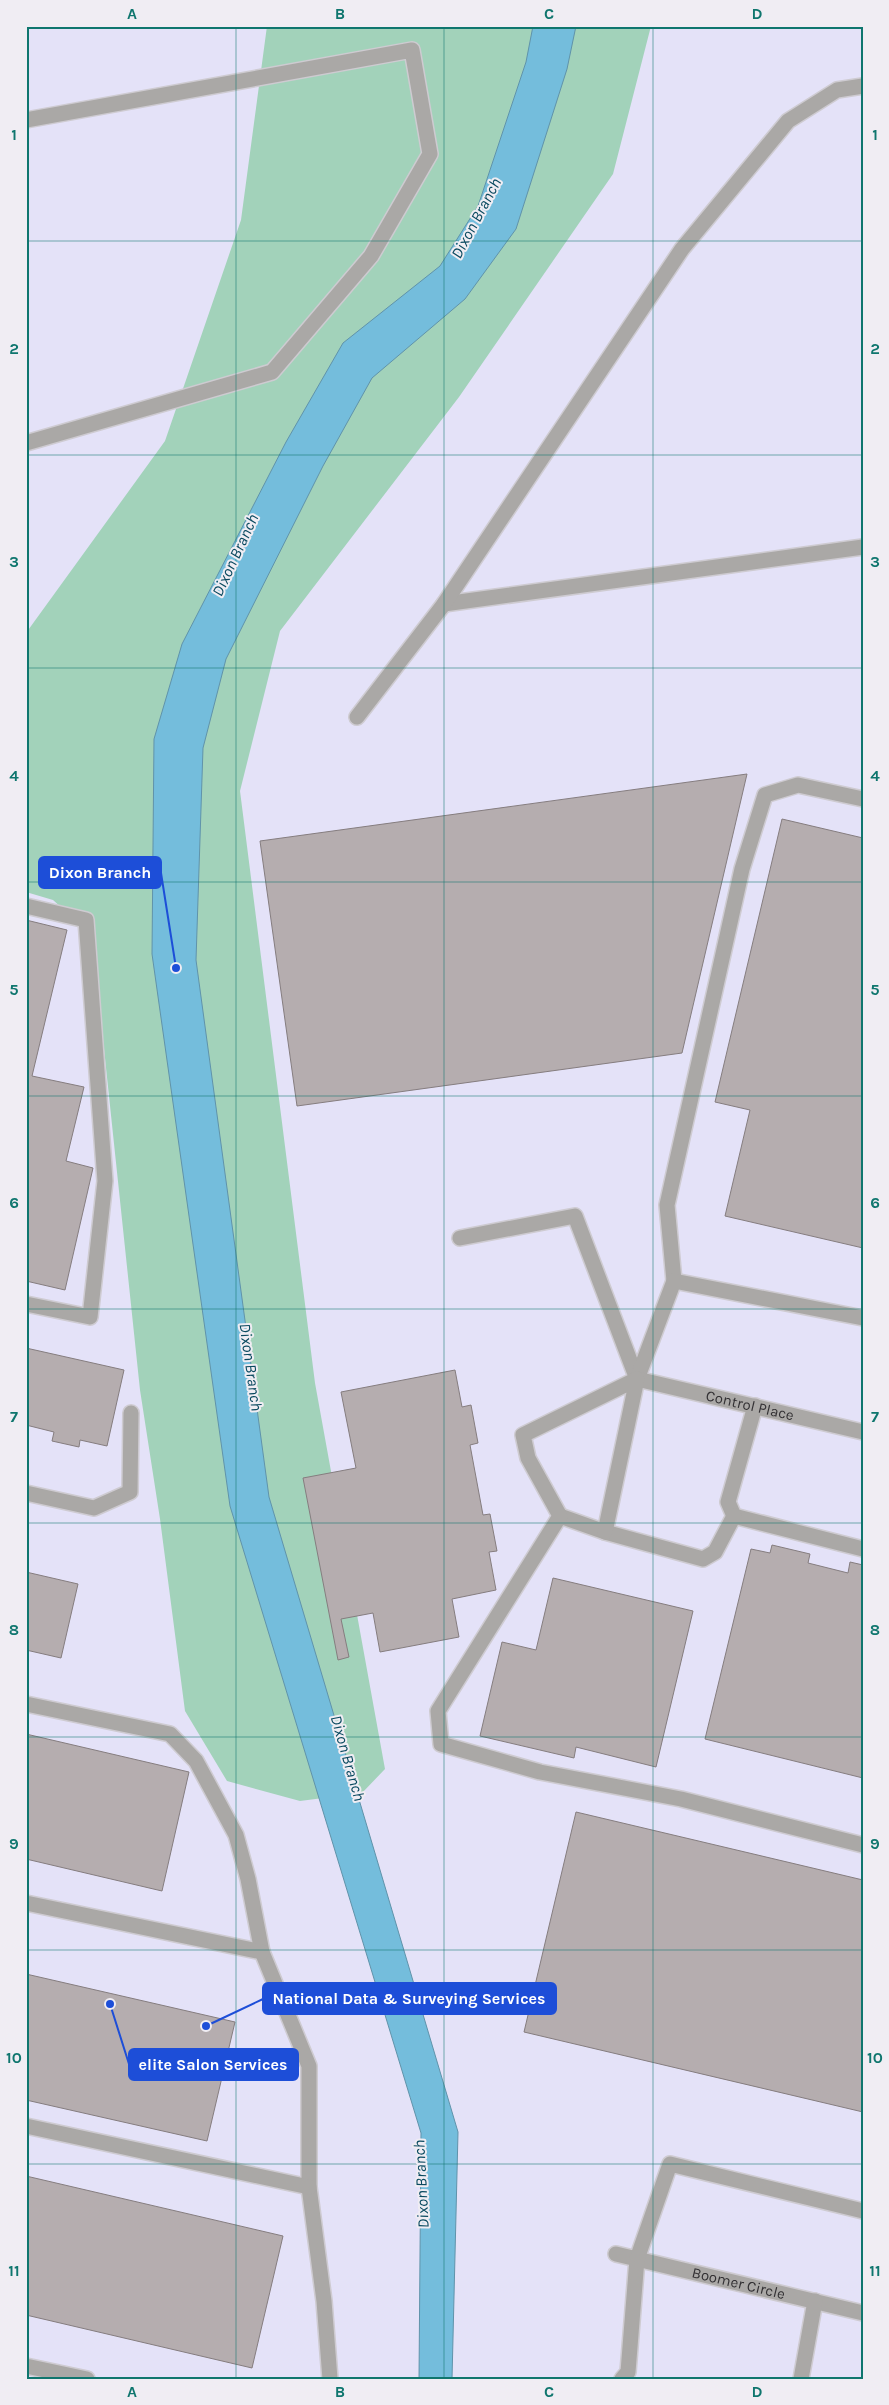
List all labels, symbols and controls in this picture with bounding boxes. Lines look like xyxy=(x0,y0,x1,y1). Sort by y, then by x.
text: A xyxy=(127,4,137,23)
text: B xyxy=(335,4,345,23)
text: C xyxy=(544,4,554,23)
text: D xyxy=(752,4,763,23)
text: 1 xyxy=(11,125,17,144)
text: 1 xyxy=(872,125,878,144)
water label: Dixon Branch xyxy=(447,174,505,262)
text: 2 xyxy=(9,339,19,358)
text: 2 xyxy=(870,339,880,358)
water label: Dixon Branch xyxy=(208,511,262,599)
text: 3 xyxy=(9,552,19,571)
text: 3 xyxy=(870,552,880,571)
text: 4 xyxy=(9,766,19,785)
text: 4 xyxy=(870,766,880,785)
callout: Dixon Branch xyxy=(39,857,161,888)
text: Dixon Branch xyxy=(49,863,151,882)
text: 5 xyxy=(9,980,19,999)
text: 5 xyxy=(870,980,880,999)
text: 6 xyxy=(9,1193,19,1212)
text: 6 xyxy=(870,1193,880,1212)
water label: Dixon Branch xyxy=(235,1322,267,1412)
street label: Control Place xyxy=(704,1386,796,1424)
text: 7 xyxy=(10,1407,18,1426)
text: 7 xyxy=(871,1407,879,1426)
text: 8 xyxy=(9,1620,19,1639)
text: 8 xyxy=(870,1620,880,1639)
water label: Dixon Branch xyxy=(327,1713,369,1803)
text: 9 xyxy=(9,1834,19,1853)
text: 9 xyxy=(870,1834,880,1853)
callout: National Data & Surveying Services xyxy=(263,1983,556,2014)
text: National Data & Surveying Services xyxy=(272,1989,546,2008)
text: 10 xyxy=(6,2048,22,2067)
text: 10 xyxy=(867,2048,883,2067)
callout: elite Salon Services xyxy=(129,2049,298,2080)
text: elite Salon Services xyxy=(139,2055,287,2074)
water label: Dixon Branch xyxy=(409,2139,433,2229)
text: 11 xyxy=(8,2261,20,2280)
text: 11 xyxy=(869,2261,881,2280)
street label: Boomer Circle xyxy=(690,2263,787,2303)
text: A xyxy=(127,2382,137,2401)
text: B xyxy=(335,2382,345,2401)
text: C xyxy=(544,2382,554,2401)
text: D xyxy=(752,2382,763,2401)

